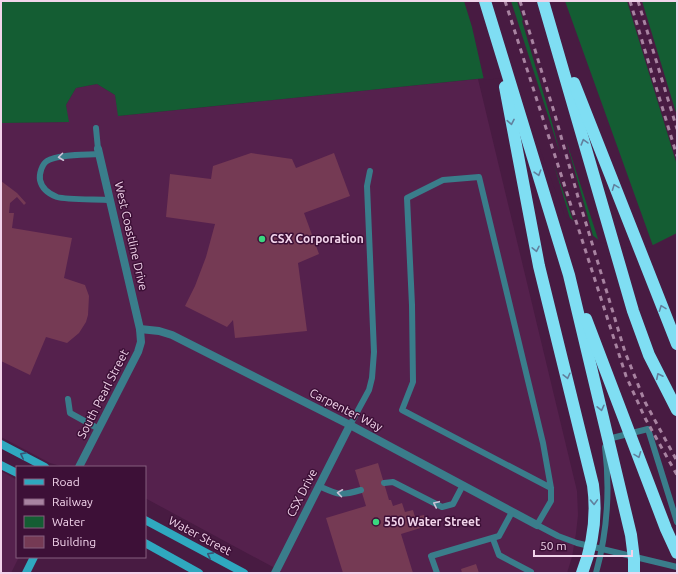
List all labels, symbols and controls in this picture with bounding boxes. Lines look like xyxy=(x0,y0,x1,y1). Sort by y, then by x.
one-way arrow xyxy=(506,119,515,125)
one-way arrow xyxy=(580,139,588,145)
one-way arrow xyxy=(57,153,64,162)
one-way arrow xyxy=(533,169,542,176)
street label: West Coastline Drive xyxy=(113,180,150,292)
one-way arrow xyxy=(611,184,619,191)
place label: CSX Corporation xyxy=(270,232,364,245)
marker: CSX Corporation xyxy=(257,234,267,244)
one-way arrow xyxy=(531,246,539,253)
one-way arrow xyxy=(659,305,667,312)
street label: South Pearl Street xyxy=(74,347,131,440)
one-way arrow xyxy=(562,372,570,379)
one-way arrow xyxy=(656,372,664,380)
street label: Carpenter Way xyxy=(308,386,385,434)
one-way arrow xyxy=(596,405,604,411)
one-way arrow xyxy=(633,451,641,458)
one-way arrow xyxy=(20,453,27,460)
legend xyxy=(16,466,146,558)
street label: CSX Drive xyxy=(284,467,319,519)
text: Road xyxy=(52,475,80,488)
one-way arrow xyxy=(337,489,343,498)
text: Railway xyxy=(52,495,93,508)
one-way arrow xyxy=(590,499,599,505)
one-way arrow xyxy=(433,501,440,509)
street label: Water Street xyxy=(167,514,234,558)
text: Water xyxy=(52,515,85,528)
place label: 550 Water Street xyxy=(384,515,480,528)
marker: 550 Water Street xyxy=(371,517,381,527)
scale bar xyxy=(534,532,632,558)
text: Building xyxy=(52,535,96,548)
text: 50 m xyxy=(540,539,567,552)
one-way arrow xyxy=(207,552,214,559)

